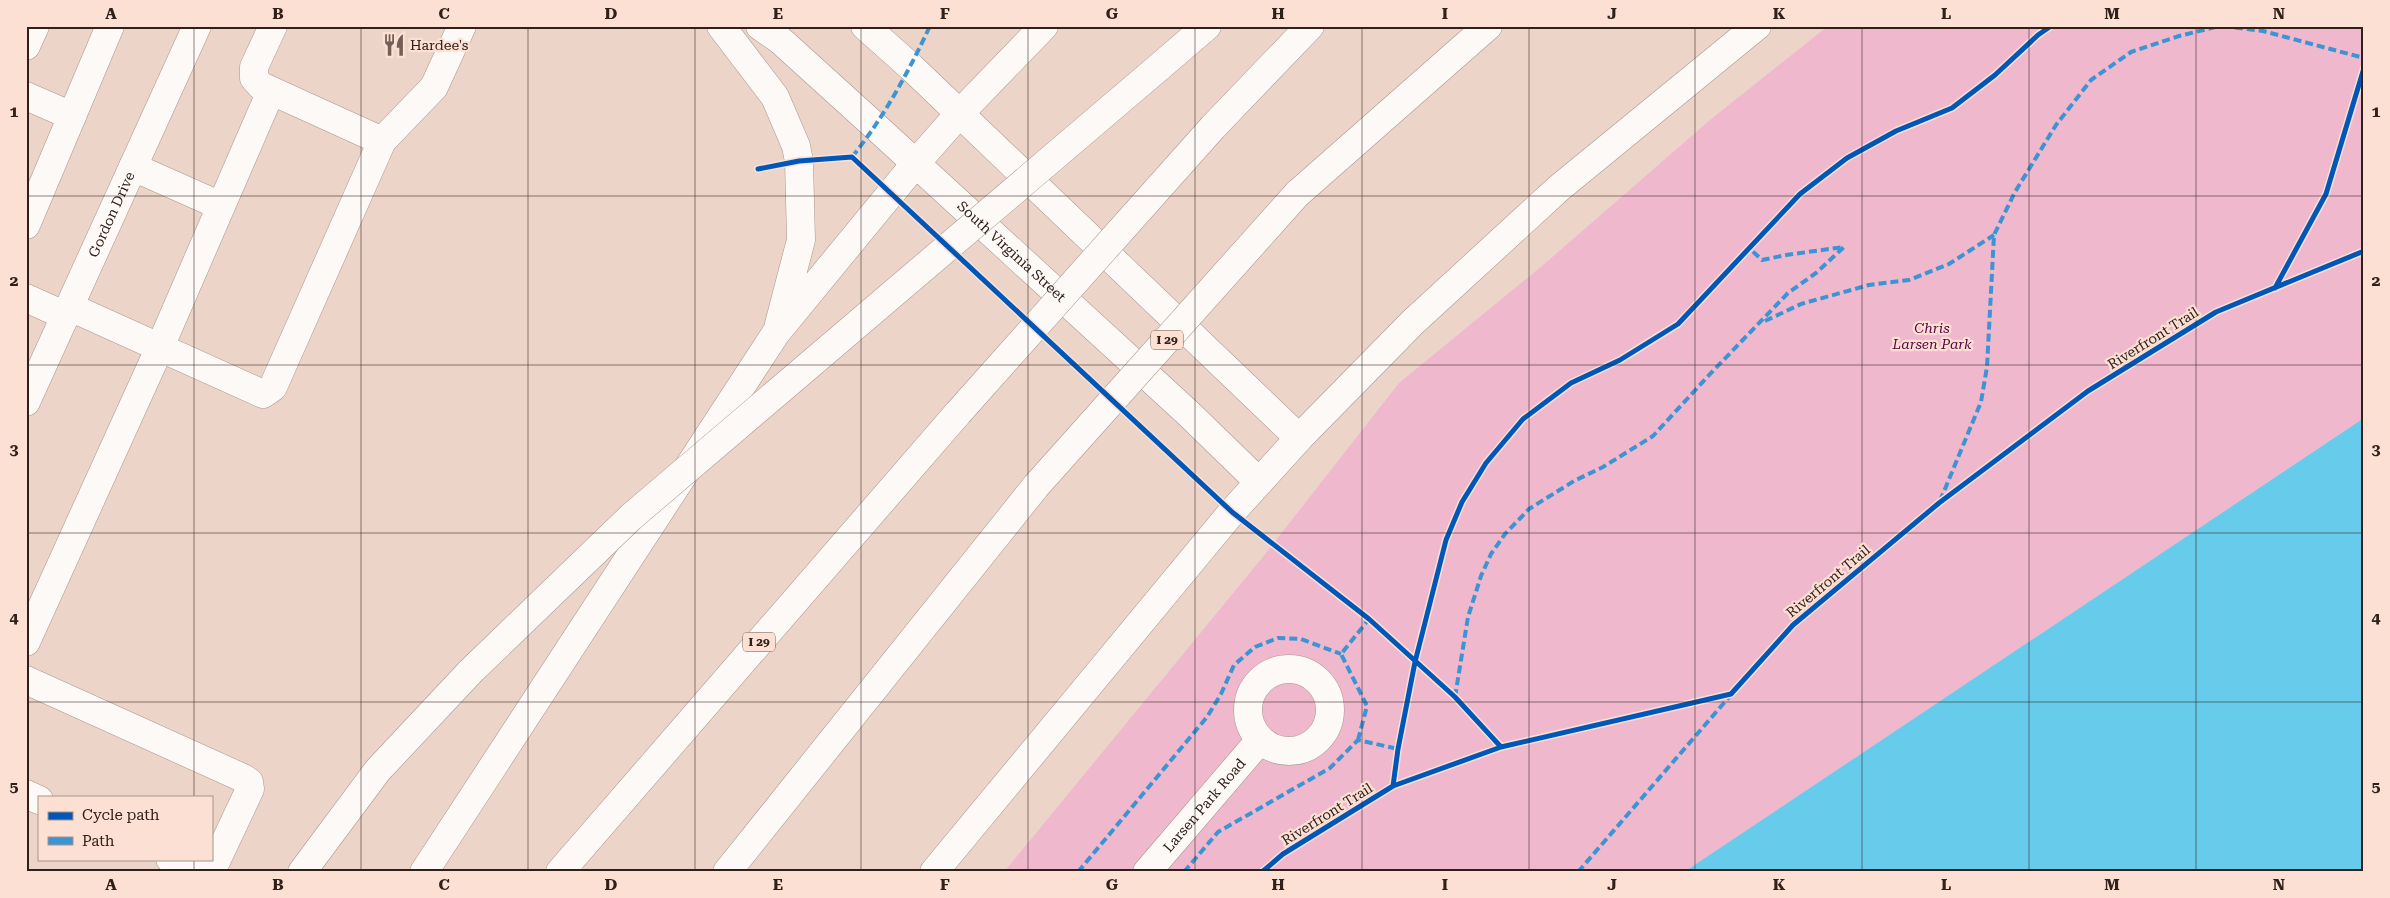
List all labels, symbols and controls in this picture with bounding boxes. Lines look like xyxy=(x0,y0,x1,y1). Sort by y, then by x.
text: A xyxy=(105,4,117,23)
text: B xyxy=(272,4,284,23)
text: C xyxy=(438,4,450,23)
text: D xyxy=(605,4,618,23)
text: E xyxy=(773,4,783,23)
text: F xyxy=(940,4,950,23)
text: G xyxy=(1106,4,1119,23)
text: H xyxy=(1271,4,1285,23)
text: I xyxy=(1442,4,1448,23)
text: J xyxy=(1607,4,1617,23)
text: K xyxy=(1773,4,1786,23)
text: L xyxy=(1941,4,1951,23)
text: M xyxy=(2104,4,2120,23)
text: N xyxy=(2273,4,2285,23)
restaurant icon: Hardee's xyxy=(381,32,407,58)
place label: Hardee's xyxy=(410,37,469,53)
text: 1 xyxy=(10,102,19,121)
text: 1 xyxy=(2372,102,2381,121)
street label: Gordon Drive xyxy=(85,169,138,260)
street label: South Virginia Street xyxy=(954,198,1069,305)
text: 2 xyxy=(10,271,19,290)
text: 2 xyxy=(2372,271,2381,290)
street label: Riverfront Trail xyxy=(2105,303,2202,372)
park label: Chris Larsen Park xyxy=(1892,320,1972,352)
road number: I 29 xyxy=(1151,330,1183,350)
text: 3 xyxy=(10,440,19,459)
text: 3 xyxy=(2372,440,2381,459)
street label: Riverfront Trail xyxy=(1783,541,1874,621)
text: 4 xyxy=(10,608,19,627)
text: 4 xyxy=(2372,608,2381,627)
road number: I 29 xyxy=(743,632,775,652)
street label: Larsen Park Road xyxy=(1160,755,1249,855)
text: 5 xyxy=(10,777,19,796)
text: 5 xyxy=(2372,777,2381,796)
street label: Riverfront Trail xyxy=(1279,779,1376,848)
legend xyxy=(38,796,212,860)
text: Cycle path xyxy=(82,806,160,824)
text: Path xyxy=(82,832,115,850)
text: A xyxy=(105,875,117,894)
text: B xyxy=(272,875,284,894)
text: C xyxy=(438,875,450,894)
text: D xyxy=(605,875,618,894)
text: E xyxy=(773,875,783,894)
text: F xyxy=(940,875,950,894)
text: G xyxy=(1106,875,1119,894)
text: H xyxy=(1271,875,1285,894)
text: I xyxy=(1442,875,1448,894)
text: J xyxy=(1607,875,1617,894)
text: K xyxy=(1773,875,1786,894)
text: L xyxy=(1941,875,1951,894)
text: M xyxy=(2104,875,2120,894)
text: N xyxy=(2273,875,2285,894)

